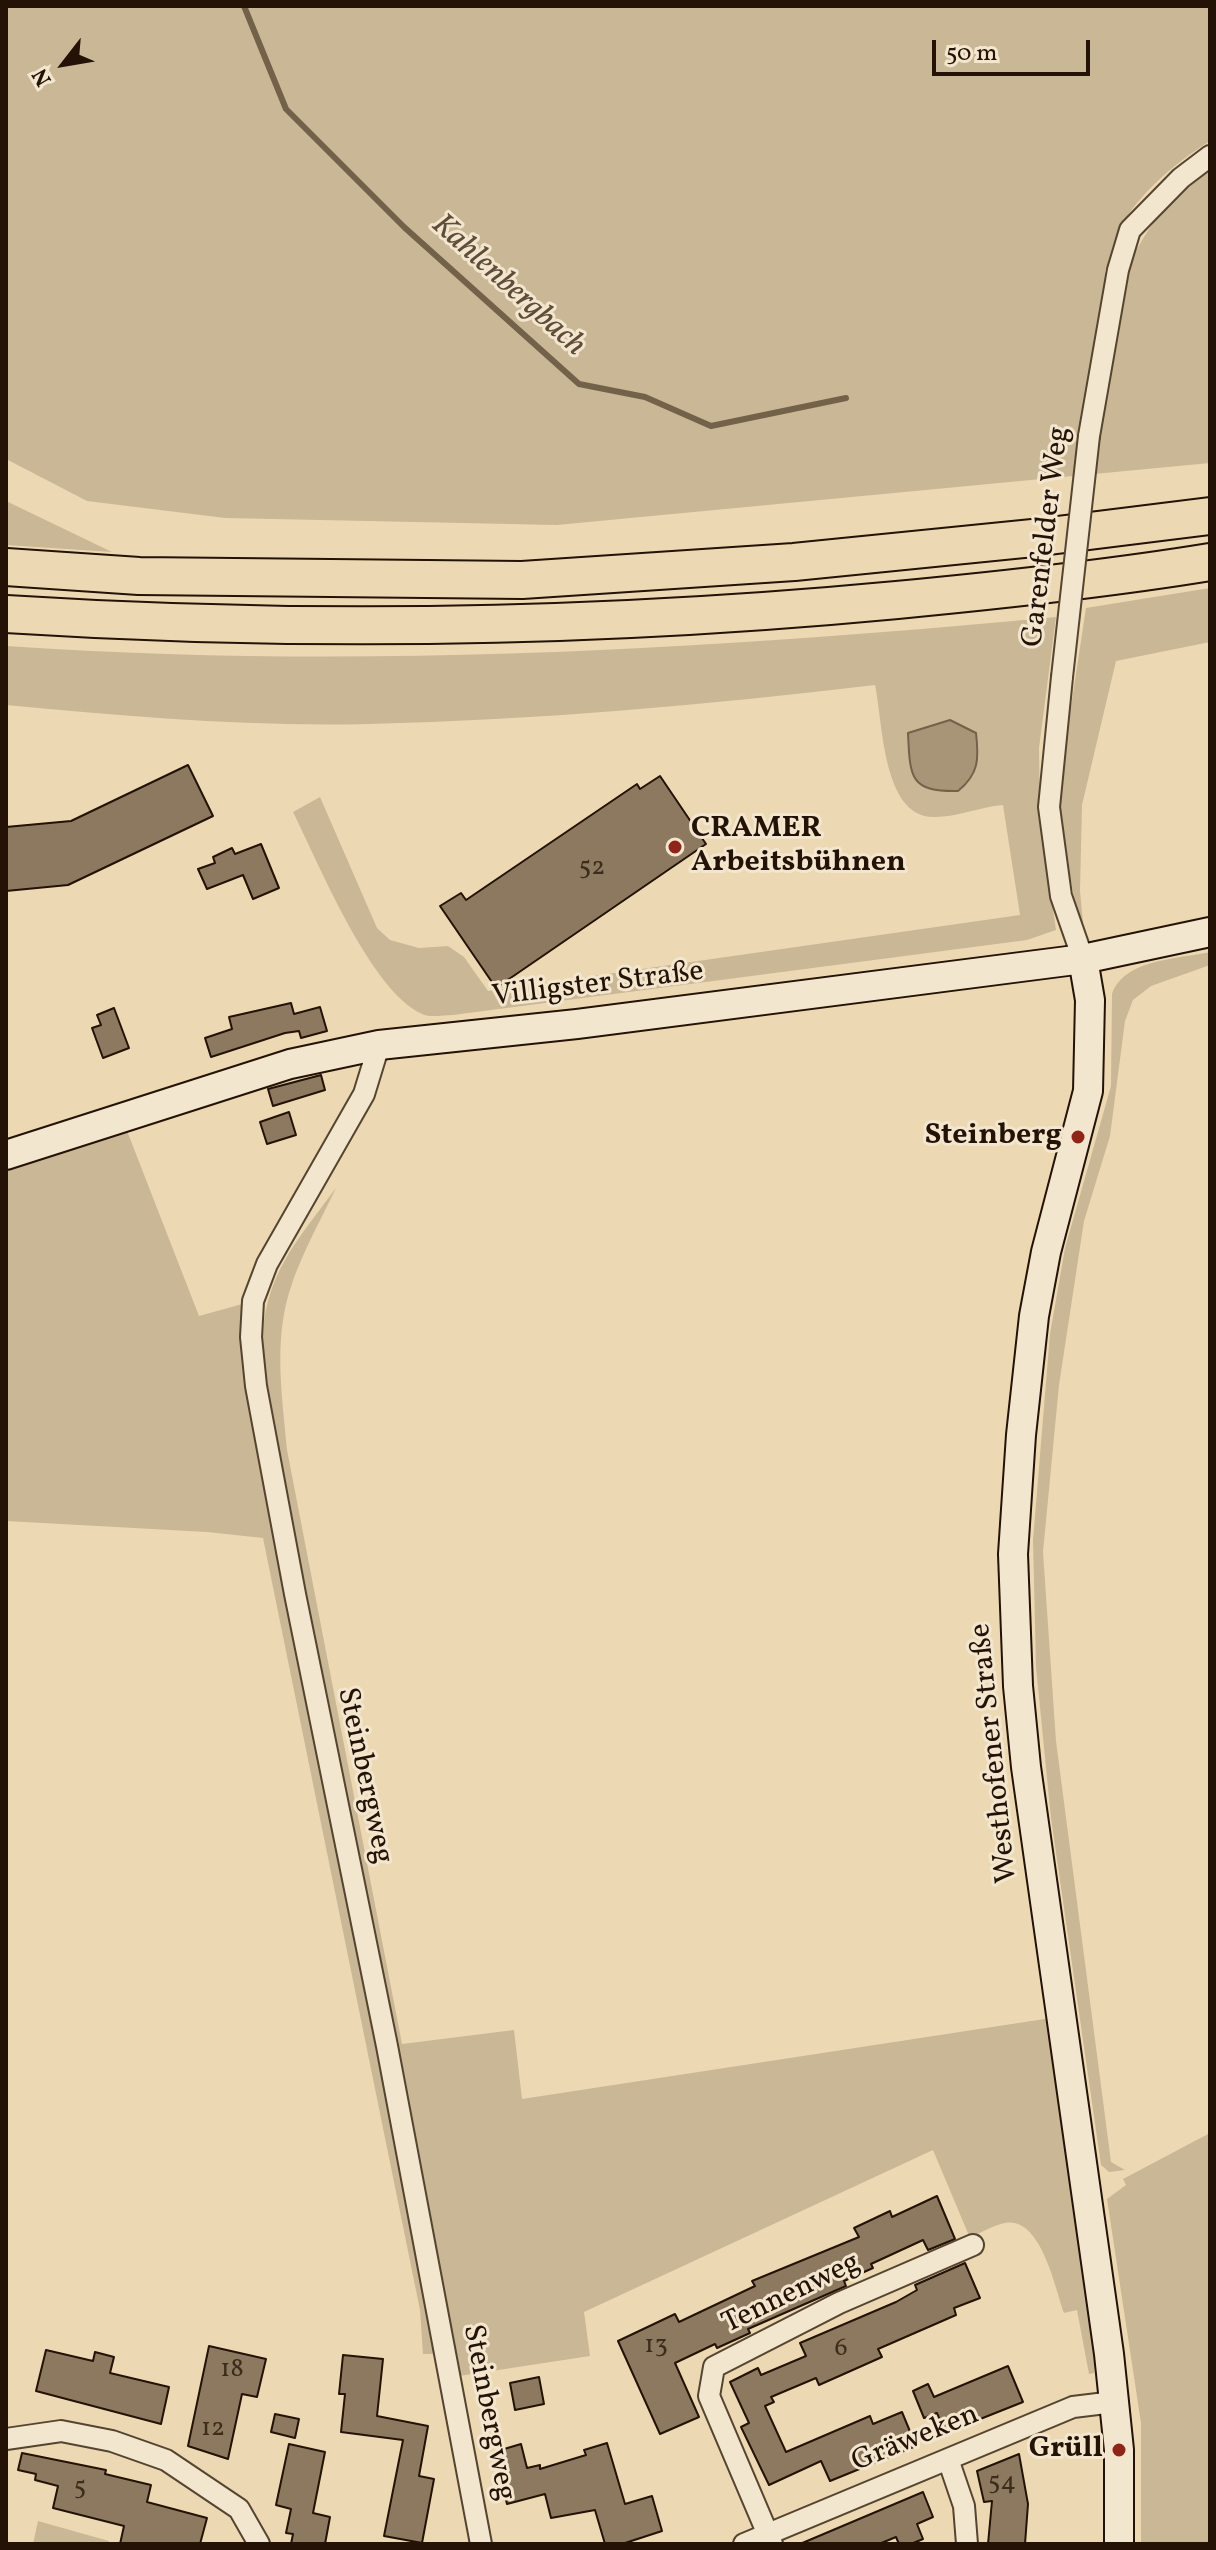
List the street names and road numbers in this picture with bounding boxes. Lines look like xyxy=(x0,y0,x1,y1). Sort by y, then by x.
street label: Garenfelder Weg xyxy=(1017,425,1079,649)
street label: Villigster Straße xyxy=(490,955,706,1017)
street label: Westhofener Straße xyxy=(964,1621,1028,1885)
street label: Steinbergweg xyxy=(327,1685,399,1867)
street label: Tennenweg xyxy=(717,2246,867,2344)
street label: Steinbergweg xyxy=(452,2322,522,2504)
street label: Gräweken xyxy=(847,2398,985,2482)

